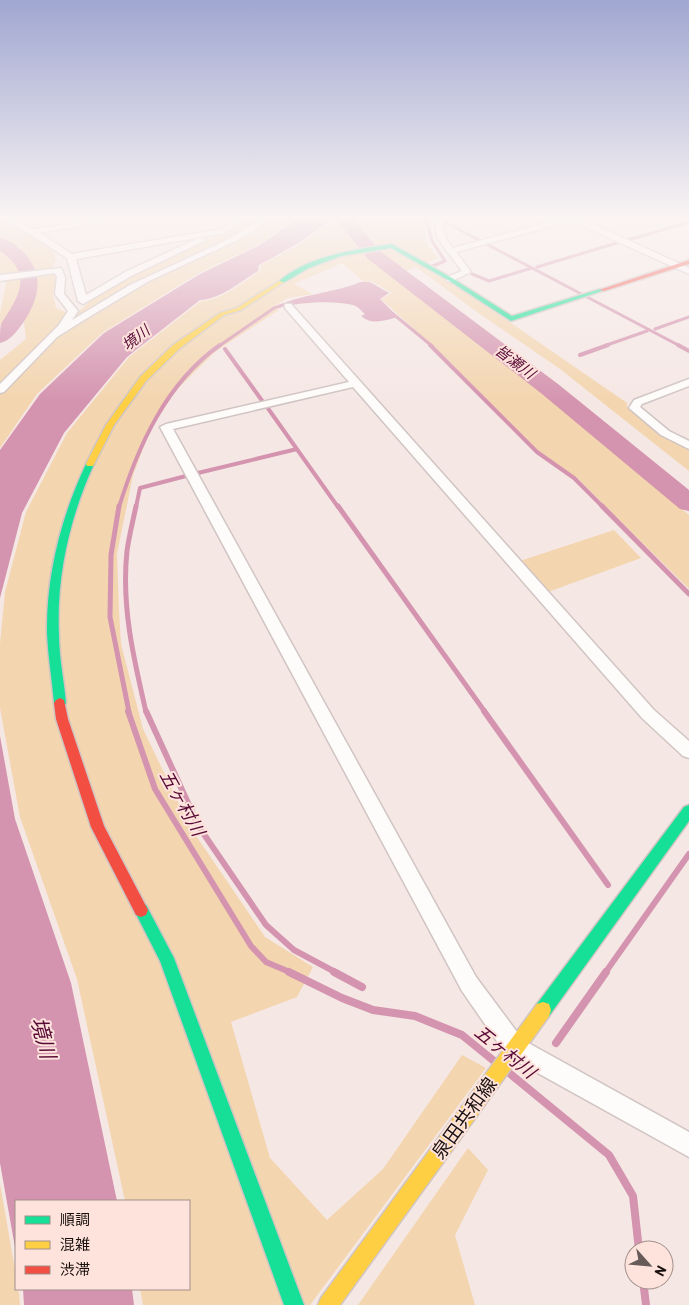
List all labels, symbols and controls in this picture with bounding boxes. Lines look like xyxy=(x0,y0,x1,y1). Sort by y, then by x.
water label: 境川 xyxy=(118,320,154,354)
water label: 皆瀬川 xyxy=(492,340,541,383)
water label: 五ヶ村川 xyxy=(156,766,211,841)
water label: 境川 xyxy=(27,1014,62,1063)
water label: 五ヶ村川 xyxy=(471,1020,542,1084)
street label: 泉田共和線 xyxy=(426,1073,501,1163)
legend xyxy=(15,1200,190,1290)
text: 順調 xyxy=(60,1210,90,1228)
text: 混雑 xyxy=(60,1235,90,1253)
north arrow xyxy=(624,1240,674,1290)
text: 渋滞 xyxy=(60,1260,90,1278)
text: N xyxy=(651,1263,671,1279)

